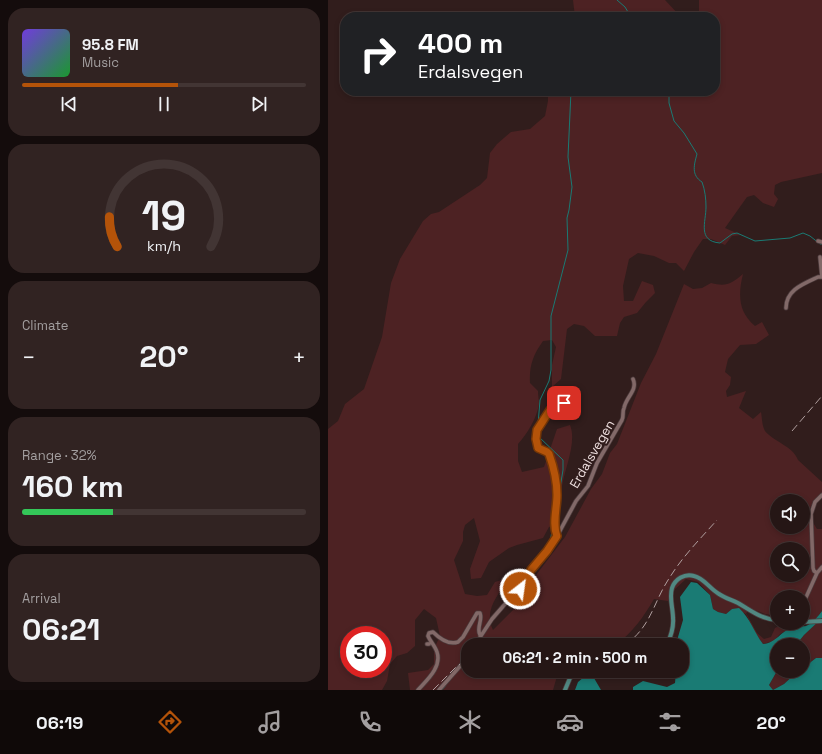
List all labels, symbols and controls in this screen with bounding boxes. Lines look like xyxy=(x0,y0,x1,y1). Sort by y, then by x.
text: 400 m xyxy=(418,25,503,61)
icon: right xyxy=(352,28,404,80)
text: 95.8 FM xyxy=(82,35,139,54)
text: Music xyxy=(82,54,119,71)
text: Erdalsvegen xyxy=(418,60,523,83)
icon: previous xyxy=(58,93,80,115)
icon: pause xyxy=(153,93,175,115)
icon: next xyxy=(248,93,270,115)
text: 19 xyxy=(142,188,186,241)
text: km/h xyxy=(147,236,181,254)
text: Climate xyxy=(22,317,68,334)
text: 20° xyxy=(139,337,189,376)
text: − xyxy=(22,343,36,371)
text: + xyxy=(292,343,306,371)
pin xyxy=(547,386,581,420)
icon: arrive xyxy=(553,392,575,414)
street label: Erdalsvegen xyxy=(566,417,618,491)
text: Range · 32% xyxy=(22,447,97,464)
text: 160 km xyxy=(22,467,124,506)
map controls xyxy=(770,494,810,678)
button: sound xyxy=(770,494,810,534)
button: search xyxy=(770,542,810,582)
position arrow xyxy=(499,568,541,610)
text: Arrival xyxy=(22,590,61,607)
button: + xyxy=(770,590,810,630)
text: 06:21 xyxy=(22,610,100,649)
speed limit sign: 30 xyxy=(340,626,392,678)
button: − xyxy=(770,638,810,678)
text: 06:21 · 2 min · 500 m xyxy=(503,648,647,667)
icon: directions xyxy=(156,708,184,736)
icon: music xyxy=(256,708,284,736)
icon: phone xyxy=(356,708,384,736)
icon: climate xyxy=(456,708,484,736)
icon: car xyxy=(556,708,584,736)
icon: filters xyxy=(656,708,684,736)
text: 06:19 xyxy=(36,711,83,734)
text: 20° xyxy=(756,711,786,734)

